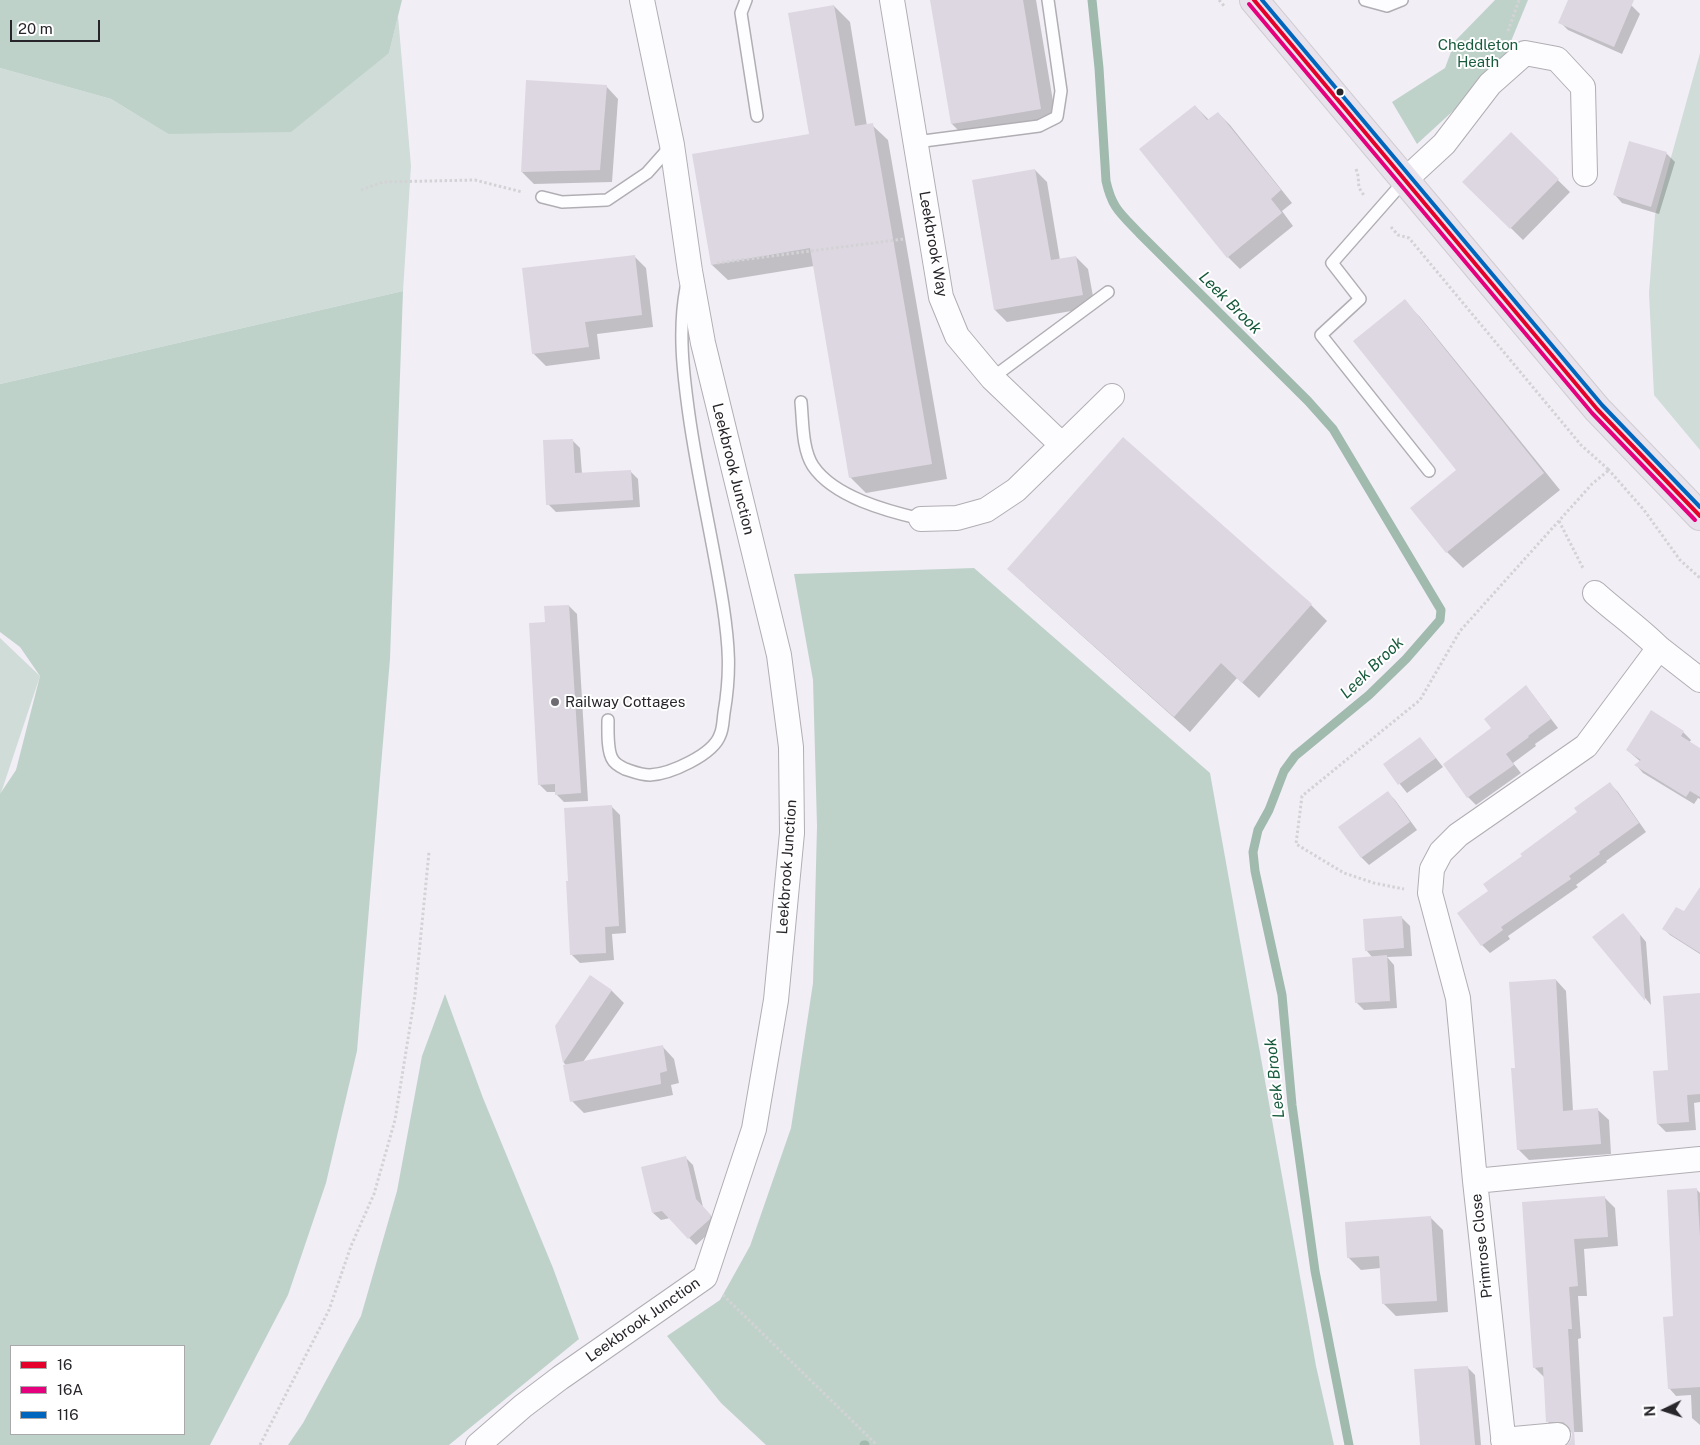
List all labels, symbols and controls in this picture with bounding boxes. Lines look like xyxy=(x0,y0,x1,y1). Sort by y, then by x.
scale bar xyxy=(12,10,102,42)
text: 20 m xyxy=(18,20,53,37)
park label: Cheddleton Heath xyxy=(1438,36,1518,71)
unlabelled marker xyxy=(1335,87,1345,97)
street label: Leekbrook Way xyxy=(915,190,951,298)
water label: Leek Brook xyxy=(1195,268,1265,338)
street label: Leekbrook Junction xyxy=(708,401,758,537)
water label: Leek Brook xyxy=(1336,633,1408,703)
place label: Railway Cottages xyxy=(565,693,685,711)
marker: Railway Cottages xyxy=(549,696,561,708)
street label: Leekbrook Junction xyxy=(773,799,801,935)
water label: Leek Brook xyxy=(1261,1037,1289,1119)
street label: Primrose Close xyxy=(1468,1193,1496,1299)
street label: Leekbrook Junction xyxy=(582,1274,704,1366)
legend xyxy=(10,1345,185,1435)
text: 16 xyxy=(57,1356,72,1373)
text: 16A xyxy=(57,1381,83,1398)
north arrow xyxy=(1640,1385,1690,1435)
text: N xyxy=(1642,1405,1658,1417)
text: 116 xyxy=(57,1406,79,1423)

